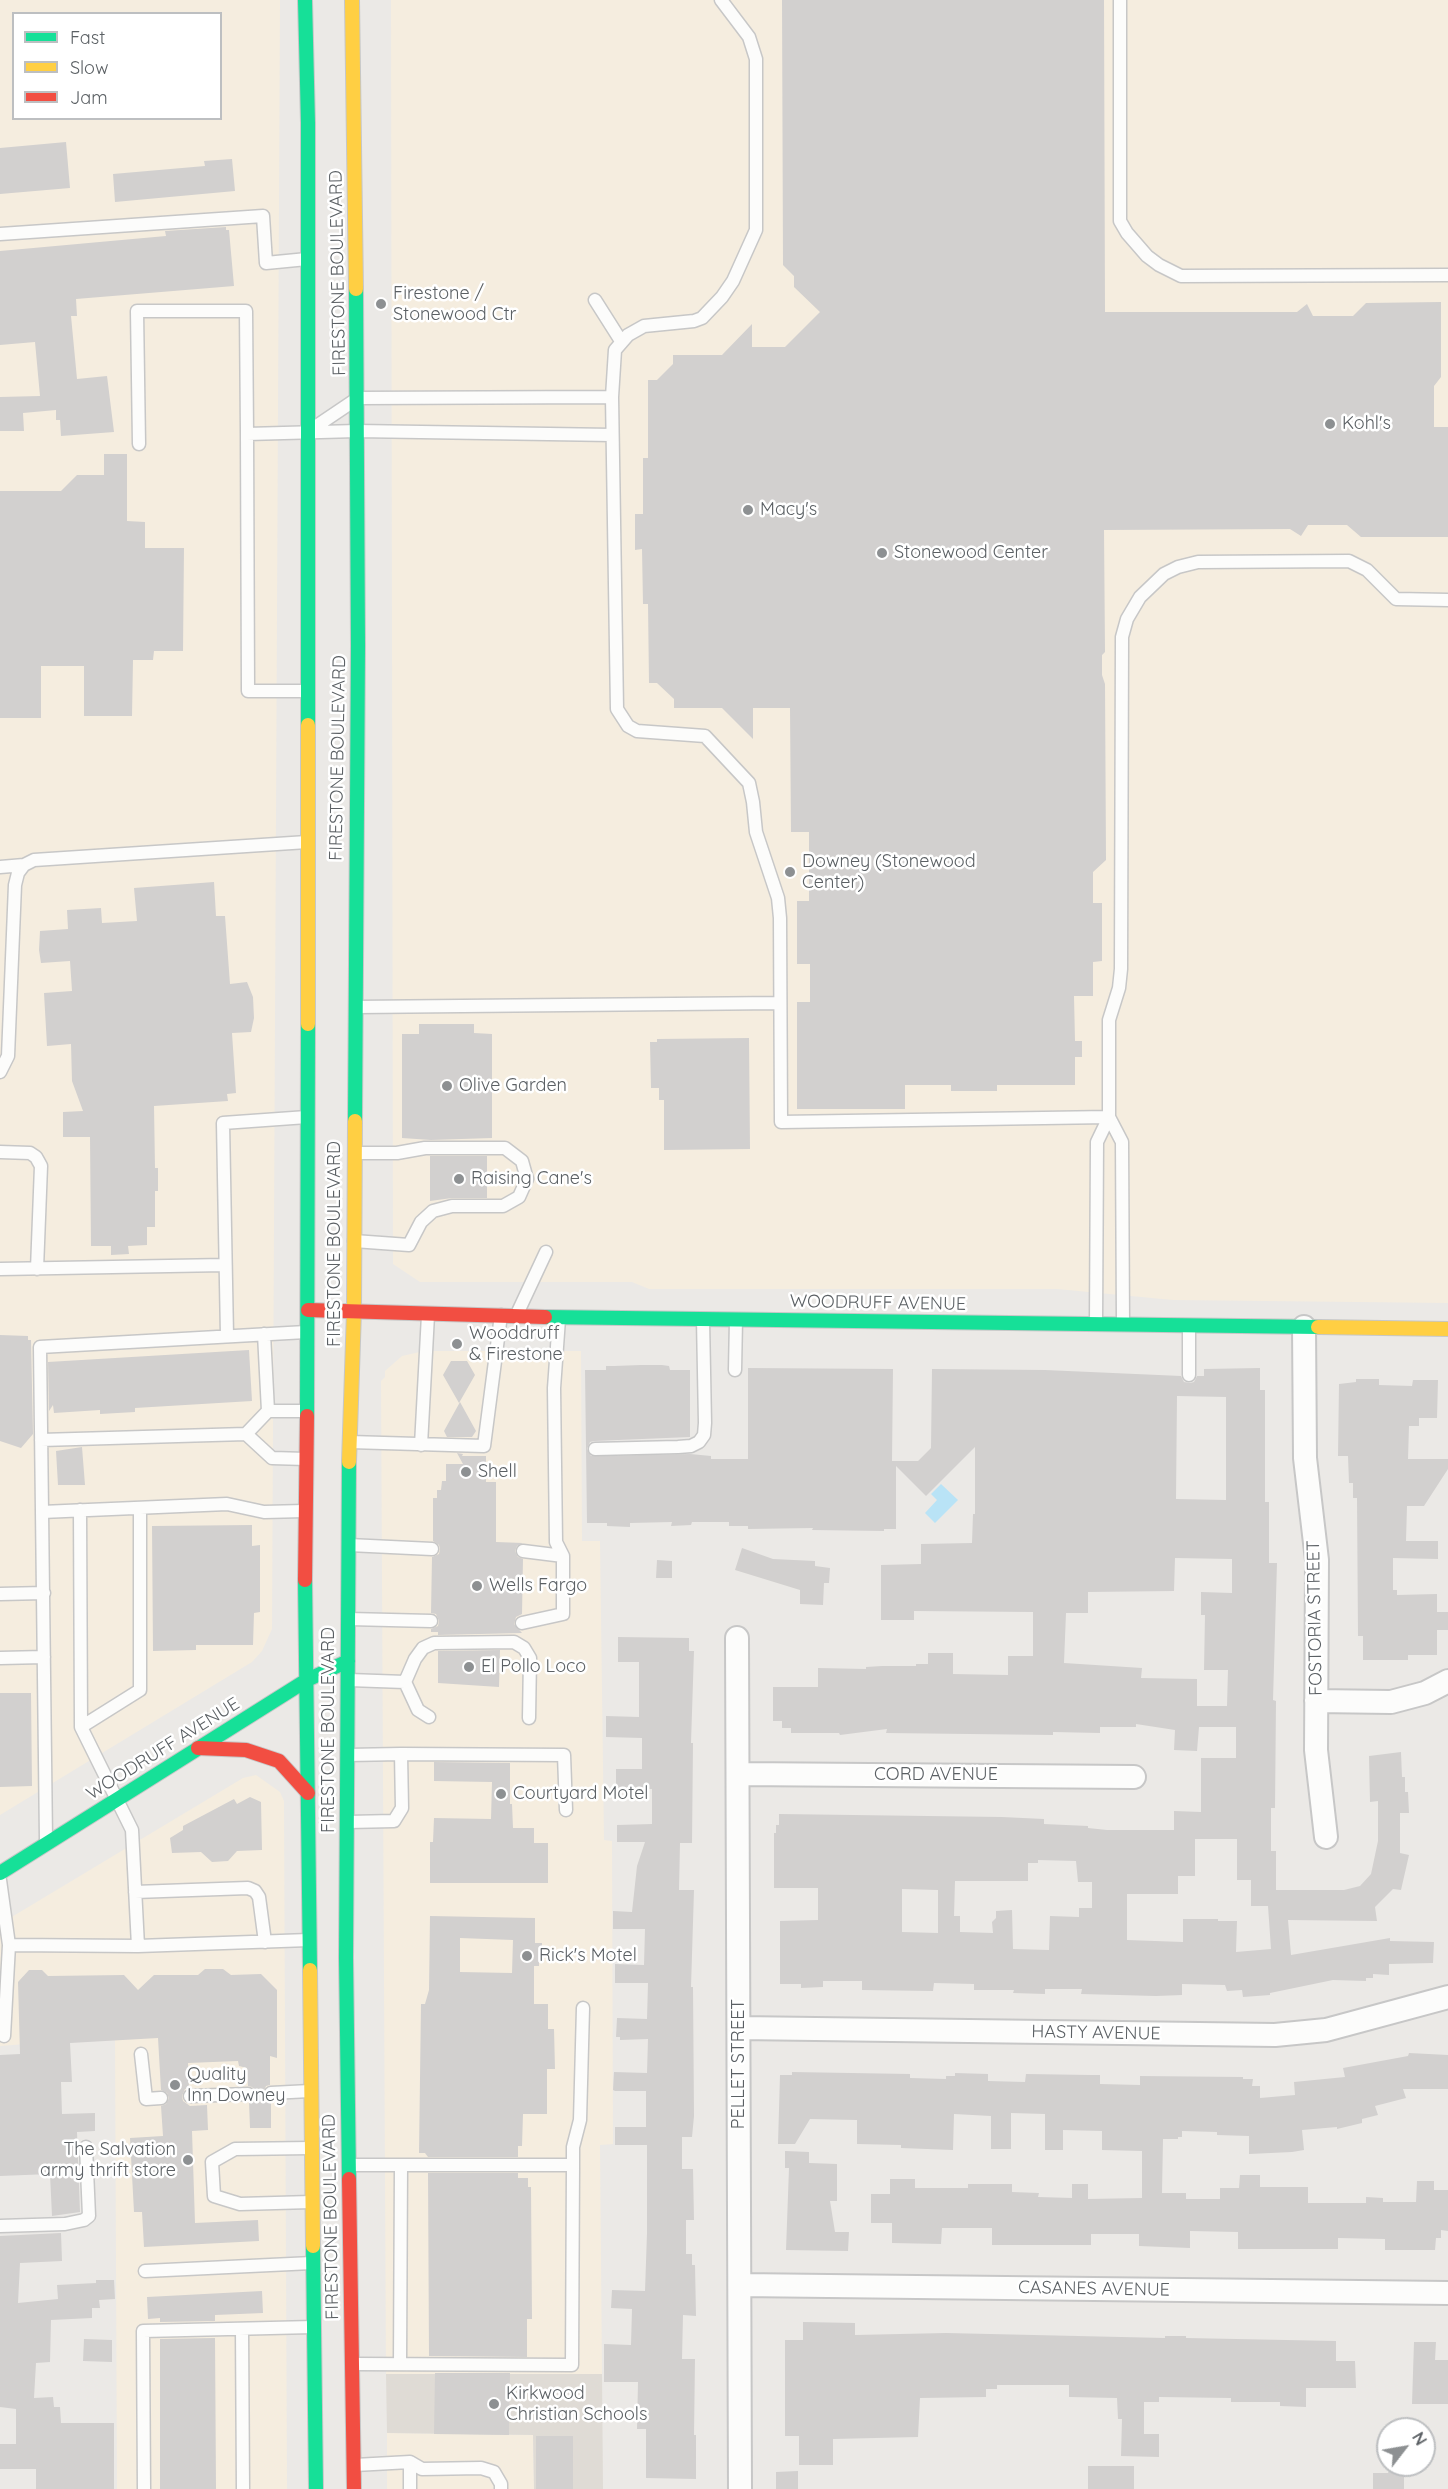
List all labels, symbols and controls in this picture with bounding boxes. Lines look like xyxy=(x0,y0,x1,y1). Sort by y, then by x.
legend xyxy=(12,12,222,120)
text: Fast xyxy=(70,26,105,49)
text: Slow xyxy=(70,56,108,79)
text: Jam xyxy=(70,86,108,109)
street label: FIRESTONE BOULEVARD xyxy=(325,170,351,376)
place label: Firestone / Stonewood Ctr xyxy=(393,283,516,326)
marker: Firestone / Stonewood Ctr xyxy=(374,297,388,311)
place label: Kohl's xyxy=(1342,413,1391,435)
marker: Kohl's xyxy=(1323,417,1337,431)
place label: Macy's xyxy=(760,499,817,521)
marker: Macy's xyxy=(741,503,755,517)
place label: Stonewood Center xyxy=(894,542,1048,564)
marker: Stonewood Center xyxy=(875,546,889,560)
street label: FIRESTONE BOULEVARD xyxy=(325,655,351,861)
place label: Downey (Stonewood Center) xyxy=(802,851,976,894)
marker: Downey (Stonewood Center) xyxy=(783,865,797,879)
place label: Olive Garden xyxy=(459,1075,567,1097)
marker: Olive Garden xyxy=(440,1079,454,1093)
street label: FIRESTONE BOULEVARD xyxy=(324,1141,346,1347)
place label: Raising Cane's xyxy=(471,1168,592,1190)
marker: Raising Cane's xyxy=(452,1172,466,1186)
street label: WOODRUFF AVENUE xyxy=(790,1291,966,1315)
place label: Wooddruff & Firestone xyxy=(469,1323,563,1366)
marker: Wooddruff & Firestone xyxy=(450,1337,464,1351)
place label: Shell xyxy=(478,1461,517,1483)
marker: Shell xyxy=(459,1465,473,1479)
street label: FOSTORIA STREET xyxy=(1303,1540,1327,1696)
place label: Wells Fargo xyxy=(489,1575,587,1597)
marker: Wells Fargo xyxy=(470,1579,484,1593)
street label: FIRESTONE BOULEVARD xyxy=(318,1627,340,1833)
place label: El Pollo Loco xyxy=(481,1656,586,1678)
marker: El Pollo Loco xyxy=(462,1660,476,1674)
street label: WOODRUFF AVENUE xyxy=(83,1693,243,1805)
street label: CORD AVENUE xyxy=(874,1764,998,1786)
place label: Courtyard Motel xyxy=(513,1783,648,1805)
marker: Courtyard Motel xyxy=(494,1787,508,1801)
place label: Rick's Motel xyxy=(539,1945,637,1967)
marker: Rick's Motel xyxy=(520,1949,534,1963)
street label: PELLET STREET xyxy=(728,1999,750,2129)
street label: HASTY AVENUE xyxy=(1031,2021,1161,2045)
place label: Quality Inn Downey xyxy=(187,2064,285,2106)
marker: Quality Inn Downey xyxy=(168,2078,182,2092)
street label: FIRESTONE BOULEVARD xyxy=(318,2114,344,2320)
place label: The Salvation army thrift store xyxy=(40,2139,176,2182)
marker: The Salvation army thrift store xyxy=(181,2153,195,2167)
street label: CASANES AVENUE xyxy=(1018,2277,1170,2301)
place label: Kirkwood Christian Schools xyxy=(506,2383,647,2426)
marker: Kirkwood Christian Schools xyxy=(487,2397,501,2411)
north arrow xyxy=(1376,2417,1436,2477)
text: N xyxy=(1408,2429,1431,2449)

